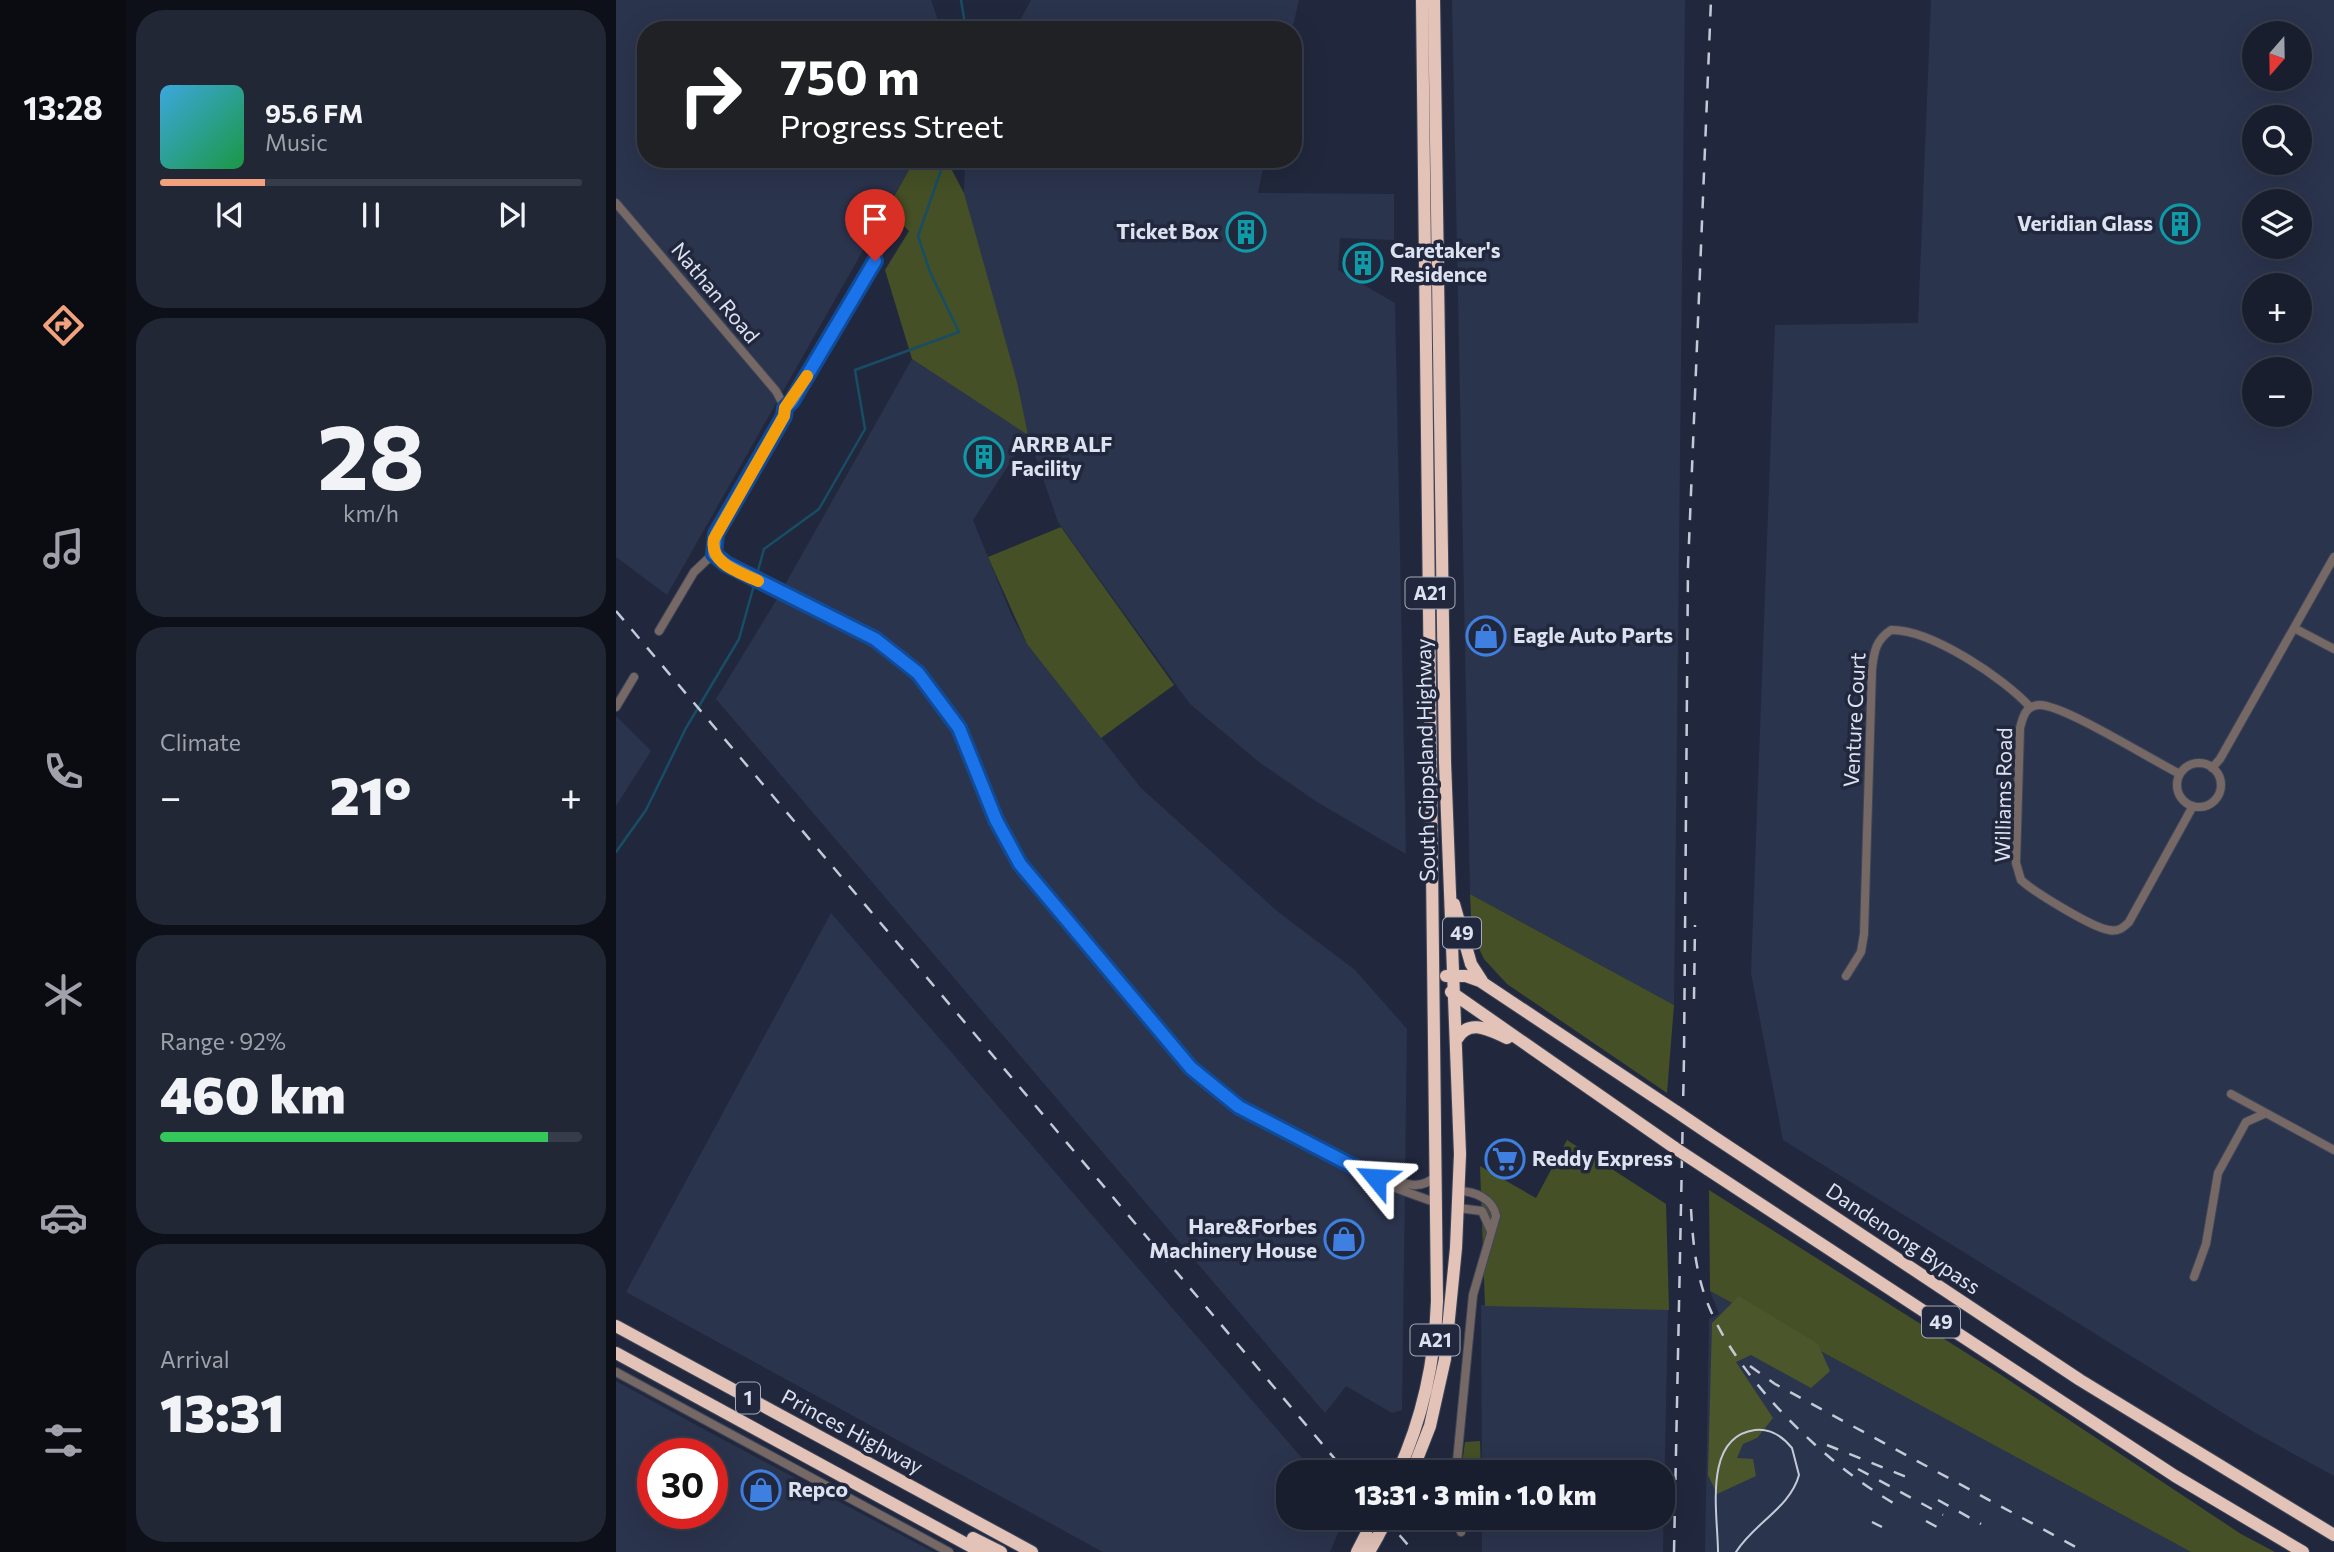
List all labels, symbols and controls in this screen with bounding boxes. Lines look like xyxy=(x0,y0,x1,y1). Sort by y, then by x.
north arrow xyxy=(2242,21,2312,91)
map controls xyxy=(2242,21,2312,427)
text: 750 m xyxy=(780,45,920,105)
icon: right xyxy=(665,49,756,140)
text: 13:28 xyxy=(23,87,103,127)
text: 95.6 FM xyxy=(265,97,363,128)
text: Progress Street xyxy=(780,105,1004,145)
button: search xyxy=(2242,105,2312,175)
text: Music xyxy=(265,128,328,156)
pin xyxy=(845,189,905,261)
button: layers xyxy=(2242,189,2312,259)
icon: previous xyxy=(211,196,249,234)
icon: pause xyxy=(352,196,390,234)
icon: next xyxy=(493,196,531,234)
icon: arrive xyxy=(856,200,894,238)
building icon: Veridian Glass xyxy=(2159,203,2201,245)
place label: Veridian Glass xyxy=(2017,210,2153,235)
building icon: Ticket Box xyxy=(1225,211,1267,253)
place label: Ticket Box xyxy=(1116,218,1219,243)
street label: Nathan Road xyxy=(667,237,765,347)
place label: Caretaker's Residence xyxy=(1390,237,1501,286)
building icon: Caretaker's Residence xyxy=(1342,242,1384,284)
button: + xyxy=(2242,273,2312,343)
icon: directions xyxy=(39,301,88,350)
button: − xyxy=(2242,357,2312,427)
text: 28 xyxy=(317,397,425,509)
place label: ARRB ALF Facility xyxy=(1011,431,1112,480)
building icon: ARRB ALF Facility xyxy=(963,436,1005,478)
text: km/h xyxy=(343,499,399,527)
icon: music xyxy=(39,524,88,573)
road number: A21 xyxy=(1406,578,1454,608)
shop icon: Eagle Auto Parts xyxy=(1465,615,1507,657)
place label: Eagle Auto Parts xyxy=(1513,622,1673,647)
street label: South Gippsland Highway xyxy=(1410,638,1439,882)
street label: Venture Court xyxy=(1837,652,1870,788)
street label: Williams Road xyxy=(1989,727,2016,863)
text: Climate xyxy=(160,728,241,756)
icon: phone xyxy=(39,747,88,796)
text: 21° xyxy=(330,762,411,826)
text: − xyxy=(160,772,182,819)
text: + xyxy=(560,772,582,819)
road number: 49 xyxy=(1443,917,1481,948)
icon: climate xyxy=(39,970,88,1019)
text: Range · 92% xyxy=(160,1027,286,1055)
text: 460 km xyxy=(160,1061,346,1125)
supermarket icon: Reddy Express xyxy=(1484,1138,1526,1180)
position arrow xyxy=(1339,1141,1413,1215)
place label: Reddy Express xyxy=(1532,1145,1673,1170)
street label: Dandenong Bypass xyxy=(1822,1177,1986,1299)
icon: car xyxy=(39,1193,88,1242)
place label: Hare&Forbes Machinery House xyxy=(1149,1213,1317,1262)
shop icon: Hare&Forbes Machinery House xyxy=(1323,1218,1365,1260)
road number: 49 xyxy=(1922,1306,1960,1338)
road number: A21 xyxy=(1410,1324,1460,1356)
text: Arrival xyxy=(160,1345,230,1373)
text: 13:31 xyxy=(160,1379,284,1443)
road number: 1 xyxy=(736,1382,760,1414)
street label: Princes Highway xyxy=(778,1383,928,1479)
icon: filters xyxy=(39,1416,88,1465)
speed limit sign: 30 xyxy=(637,1438,728,1529)
shop icon: Repco xyxy=(740,1469,782,1511)
place label: Repco xyxy=(788,1476,848,1501)
text: 13:31 · 3 min · 1.0 km xyxy=(1355,1479,1596,1510)

